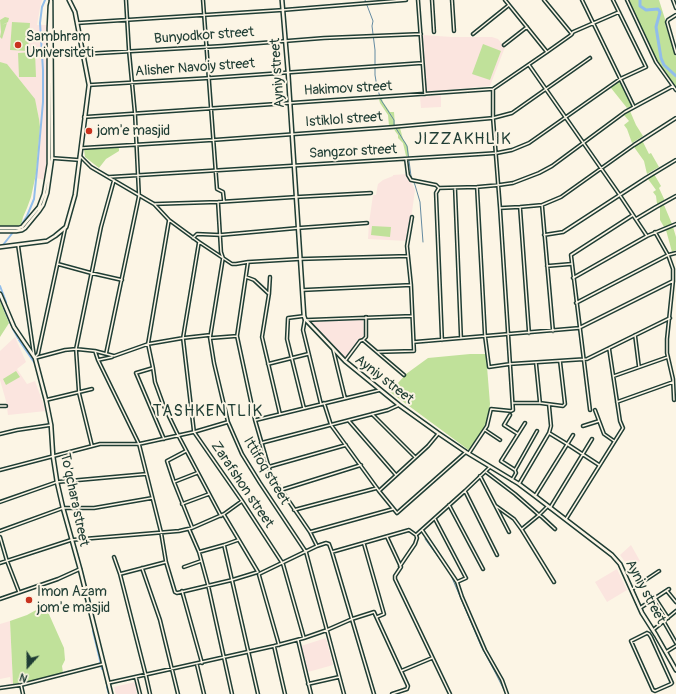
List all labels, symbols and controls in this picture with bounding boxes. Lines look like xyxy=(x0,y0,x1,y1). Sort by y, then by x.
street label: Bunyodkor street xyxy=(153,24,255,48)
place label: Sambhram Universiteti xyxy=(26,29,94,62)
street label: Ayniy street xyxy=(267,37,289,109)
marker: Sambhram Universiteti xyxy=(13,40,23,50)
street label: Alisher Navoiy street xyxy=(135,55,255,81)
street label: Hakimov street xyxy=(303,78,393,100)
street label: Istiklol street xyxy=(305,109,383,131)
place label: jom'e masjid xyxy=(97,123,170,139)
marker: jom'e masjid xyxy=(84,126,94,136)
district label: JIZZAKHLIK xyxy=(414,130,512,150)
street label: Sangzor street xyxy=(309,141,397,163)
street label: Ayniy street xyxy=(351,352,417,408)
district label: TASHKENTLIK xyxy=(153,402,263,422)
street label: Ittifoq street xyxy=(239,434,293,508)
street label: Zarafshon street xyxy=(207,439,277,531)
street label: To'qchara street xyxy=(56,452,92,548)
street label: Ayniy street xyxy=(621,557,669,627)
place label: Imon Azam jom'e masjid xyxy=(37,584,110,616)
marker: Imon Azam jom'e masjid xyxy=(24,595,34,605)
north arrow xyxy=(8,646,48,686)
text: N xyxy=(18,670,29,685)

